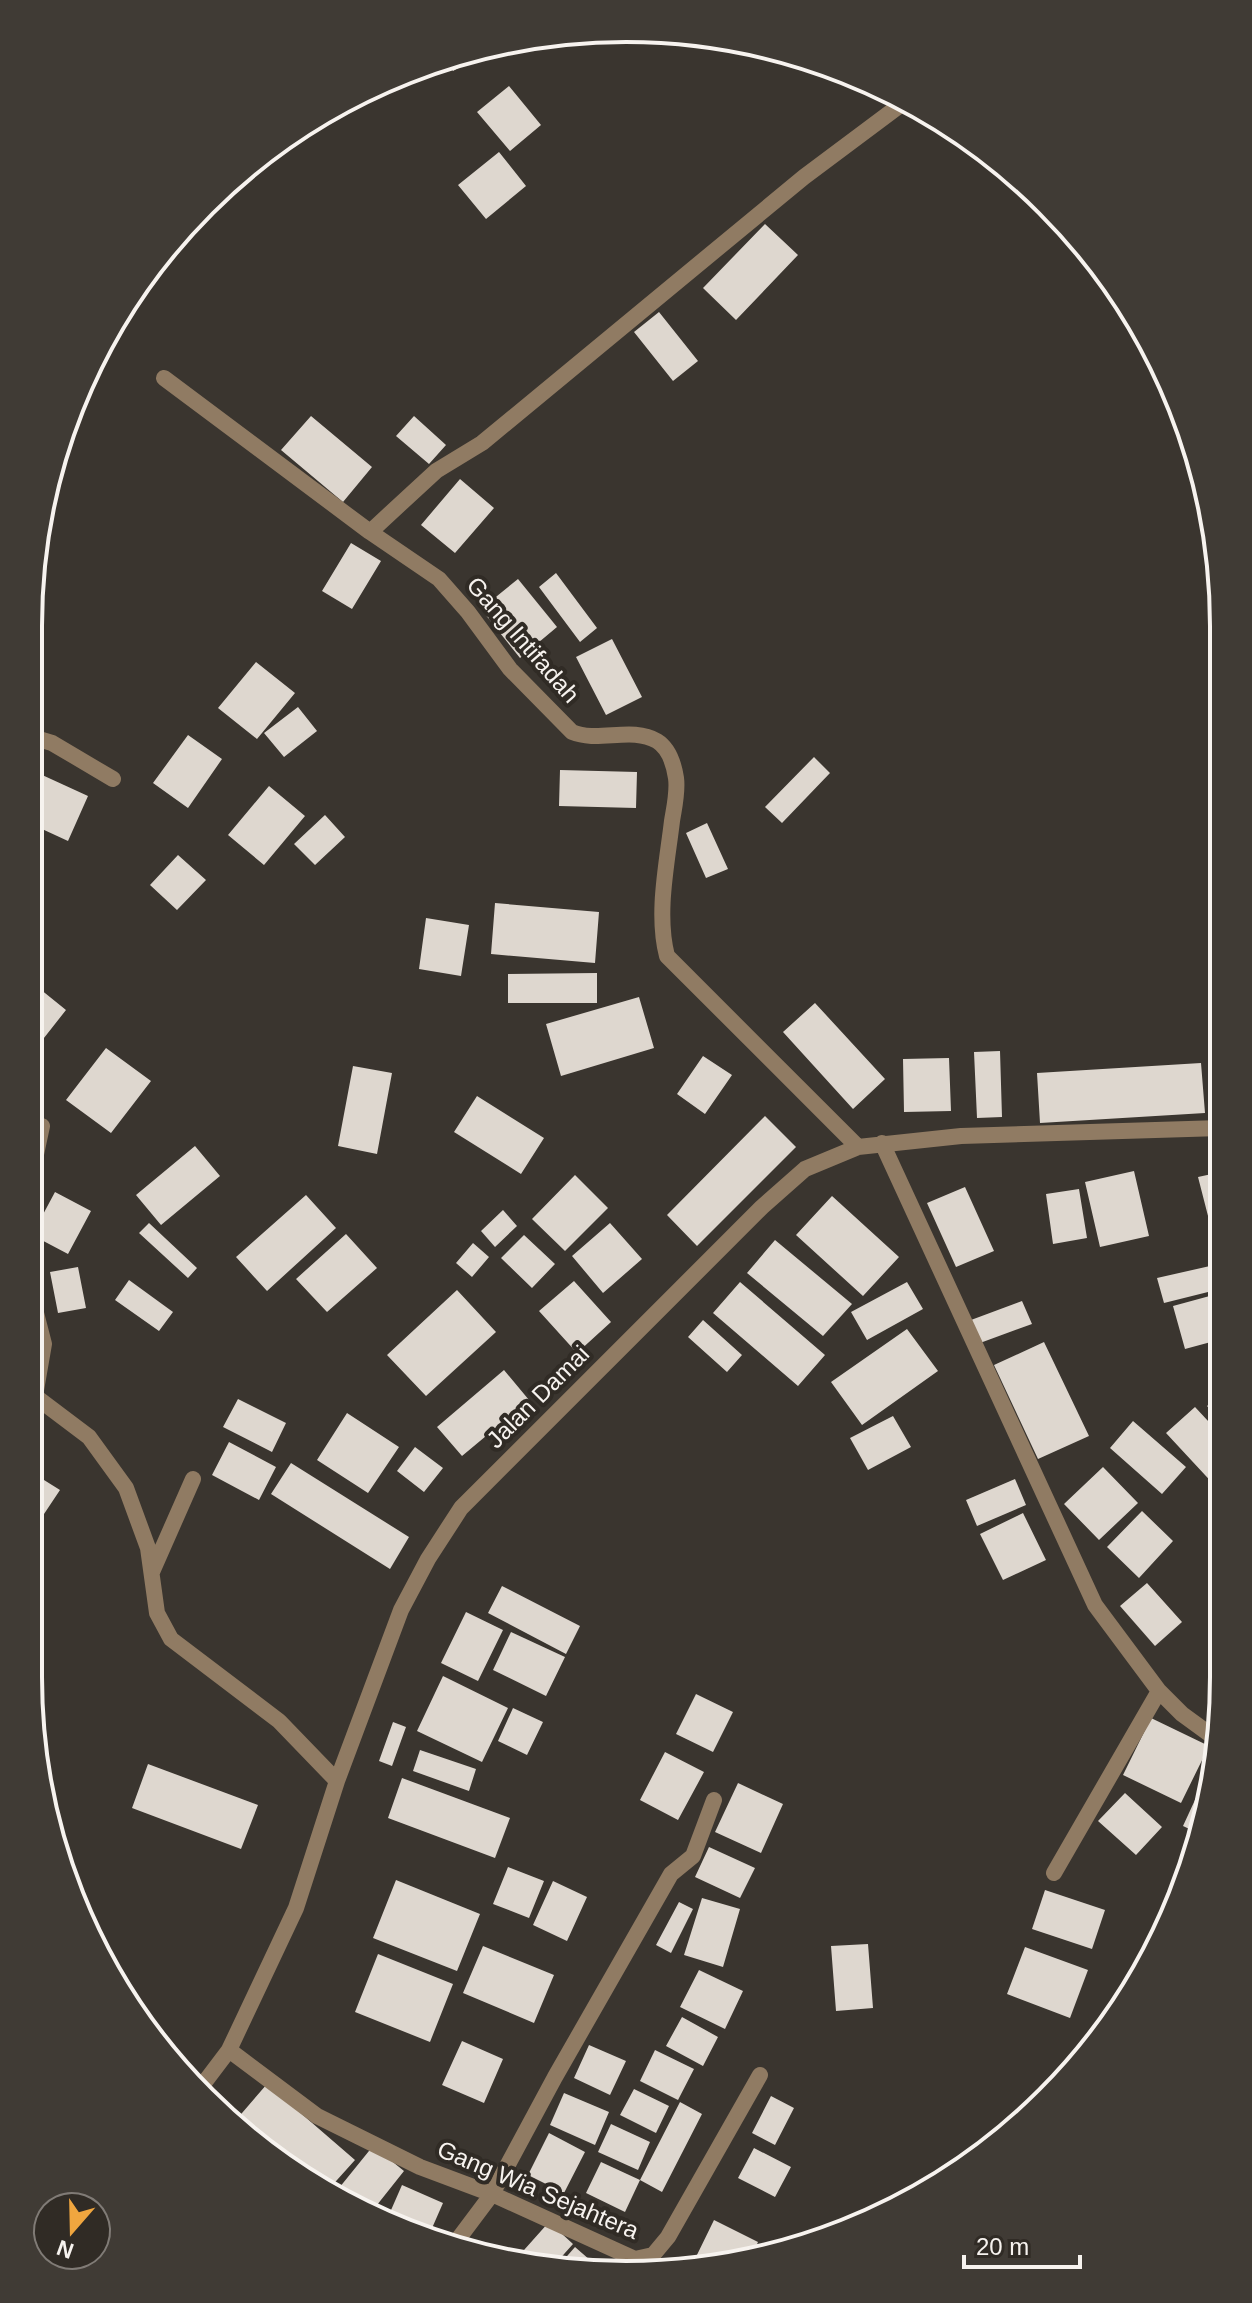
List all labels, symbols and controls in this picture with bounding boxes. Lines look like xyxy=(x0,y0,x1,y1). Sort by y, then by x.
street label: Gang Intifadah xyxy=(462,571,585,708)
street label: Jalan Damai xyxy=(481,1340,594,1453)
street label: Gang Wia Sejahtera xyxy=(433,2135,644,2244)
north arrow xyxy=(32,2191,112,2271)
scale bar xyxy=(964,2219,1080,2269)
text: 20 m xyxy=(976,2233,1029,2260)
text: N xyxy=(54,2235,77,2264)

